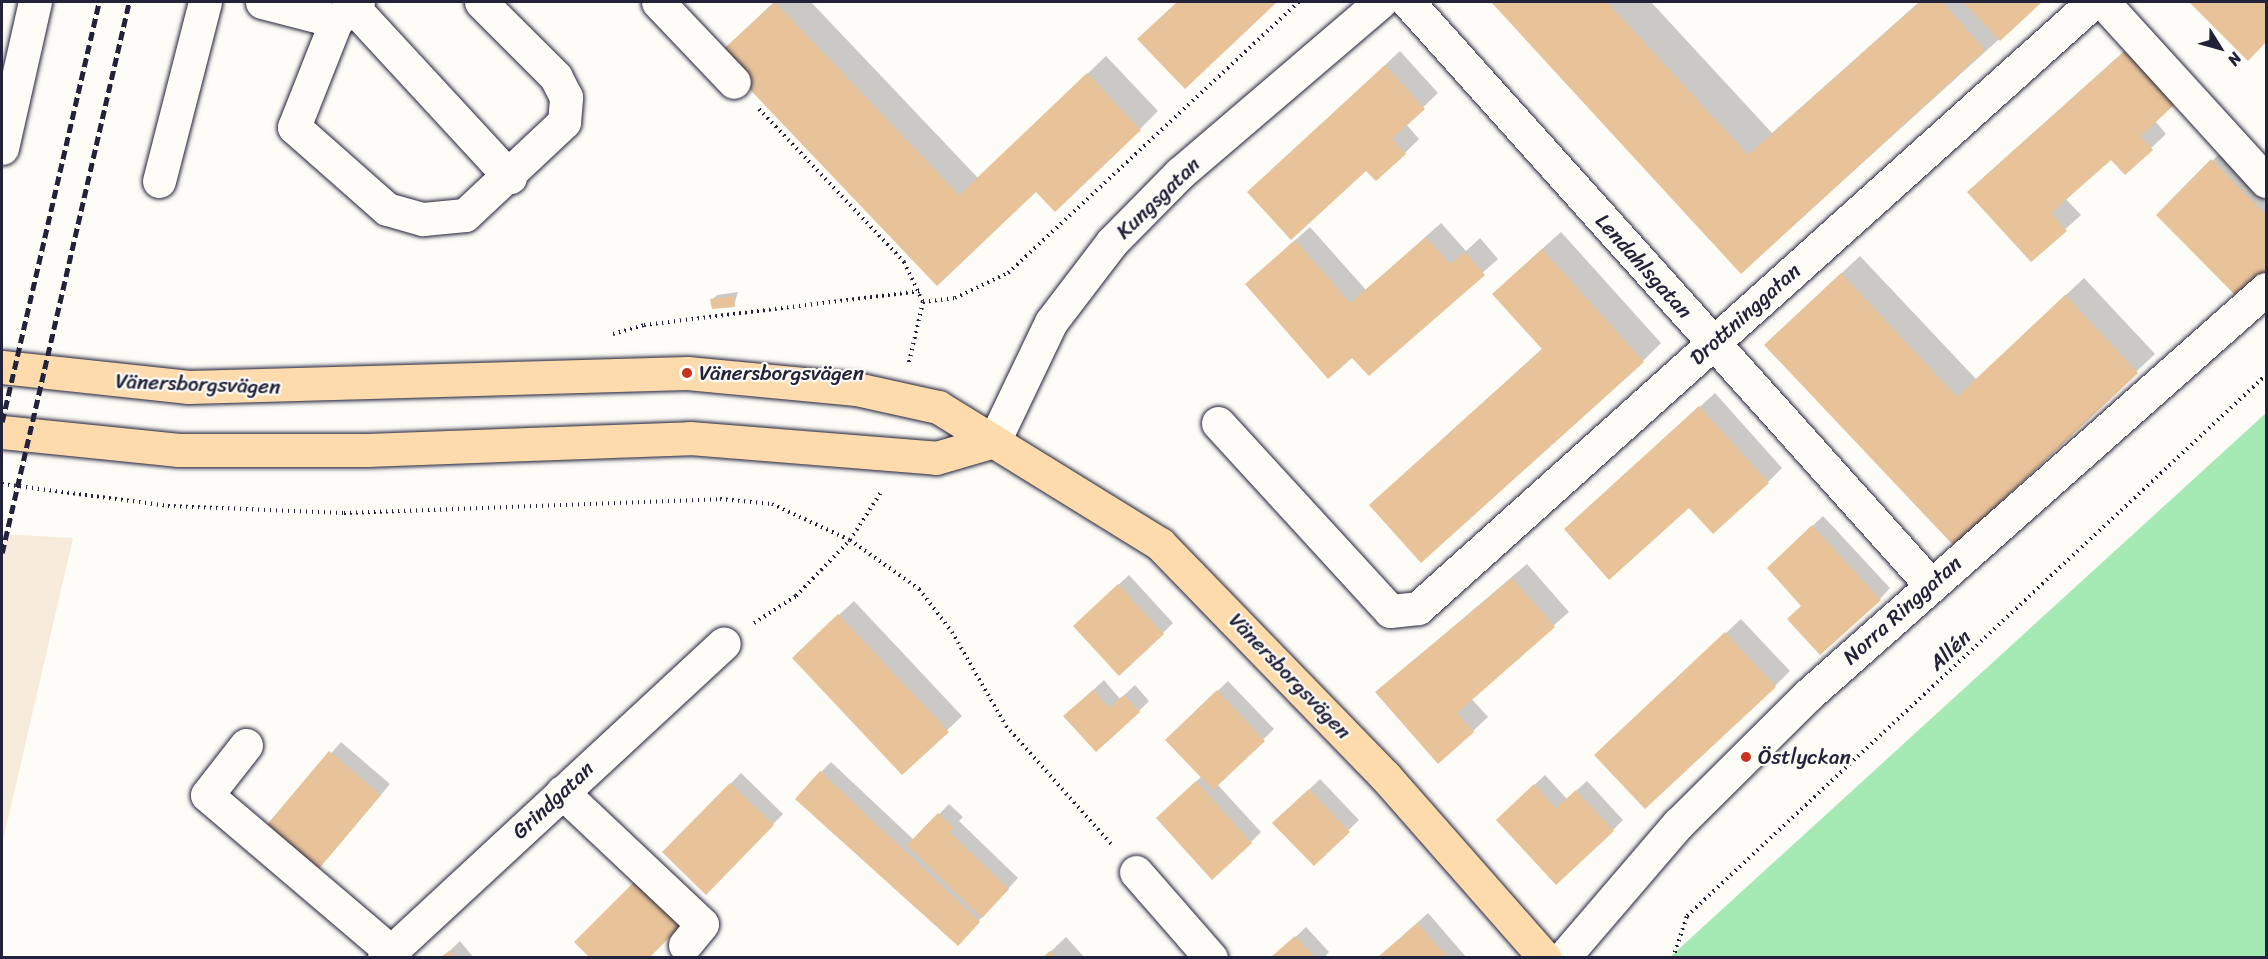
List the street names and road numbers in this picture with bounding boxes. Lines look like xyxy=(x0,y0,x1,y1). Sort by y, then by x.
street label: Kungsgatan xyxy=(1111,152,1205,244)
street label: Lendahlsgatan xyxy=(1590,208,1698,324)
street label: Drottninggatan xyxy=(1685,258,1805,370)
street label: Vänersborgsvägen xyxy=(115,369,281,399)
street label: Norra Ringgatan xyxy=(1837,550,1967,670)
street label: Vänersborgsvägen xyxy=(1224,608,1356,744)
street label: Allén xyxy=(1924,624,1976,676)
street label: Grindgatan xyxy=(507,756,599,844)

